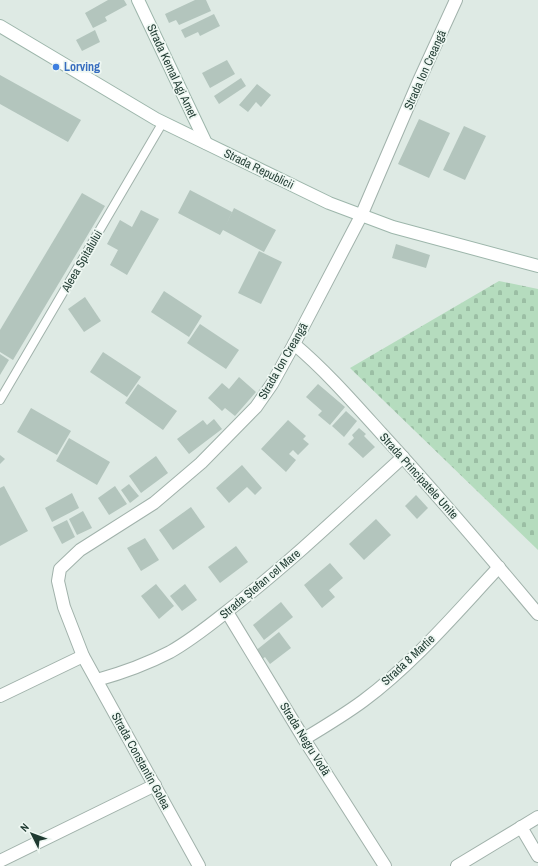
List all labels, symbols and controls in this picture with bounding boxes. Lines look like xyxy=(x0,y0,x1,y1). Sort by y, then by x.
street label: Strada Kemal Agi Amet xyxy=(143,22,201,121)
street label: Strada Ion Creangă xyxy=(400,27,450,112)
place label: Lorving xyxy=(64,59,100,75)
marker: Lorving xyxy=(51,62,61,72)
street label: Strada Republicii xyxy=(221,145,297,193)
street label: Aleea Spitalului xyxy=(57,227,106,296)
street label: Strada Ion Creangă xyxy=(255,319,312,402)
street label: Strada Principatele Unite xyxy=(376,430,462,522)
street label: Strada Ștefan cel Mare xyxy=(216,546,304,622)
street label: Strada 8 Martie xyxy=(378,631,438,689)
street label: Strada Negru Vodă xyxy=(276,699,334,779)
street label: Strada Constantin Golea xyxy=(108,710,175,813)
north arrow xyxy=(12,814,52,854)
text: N xyxy=(17,820,32,834)

